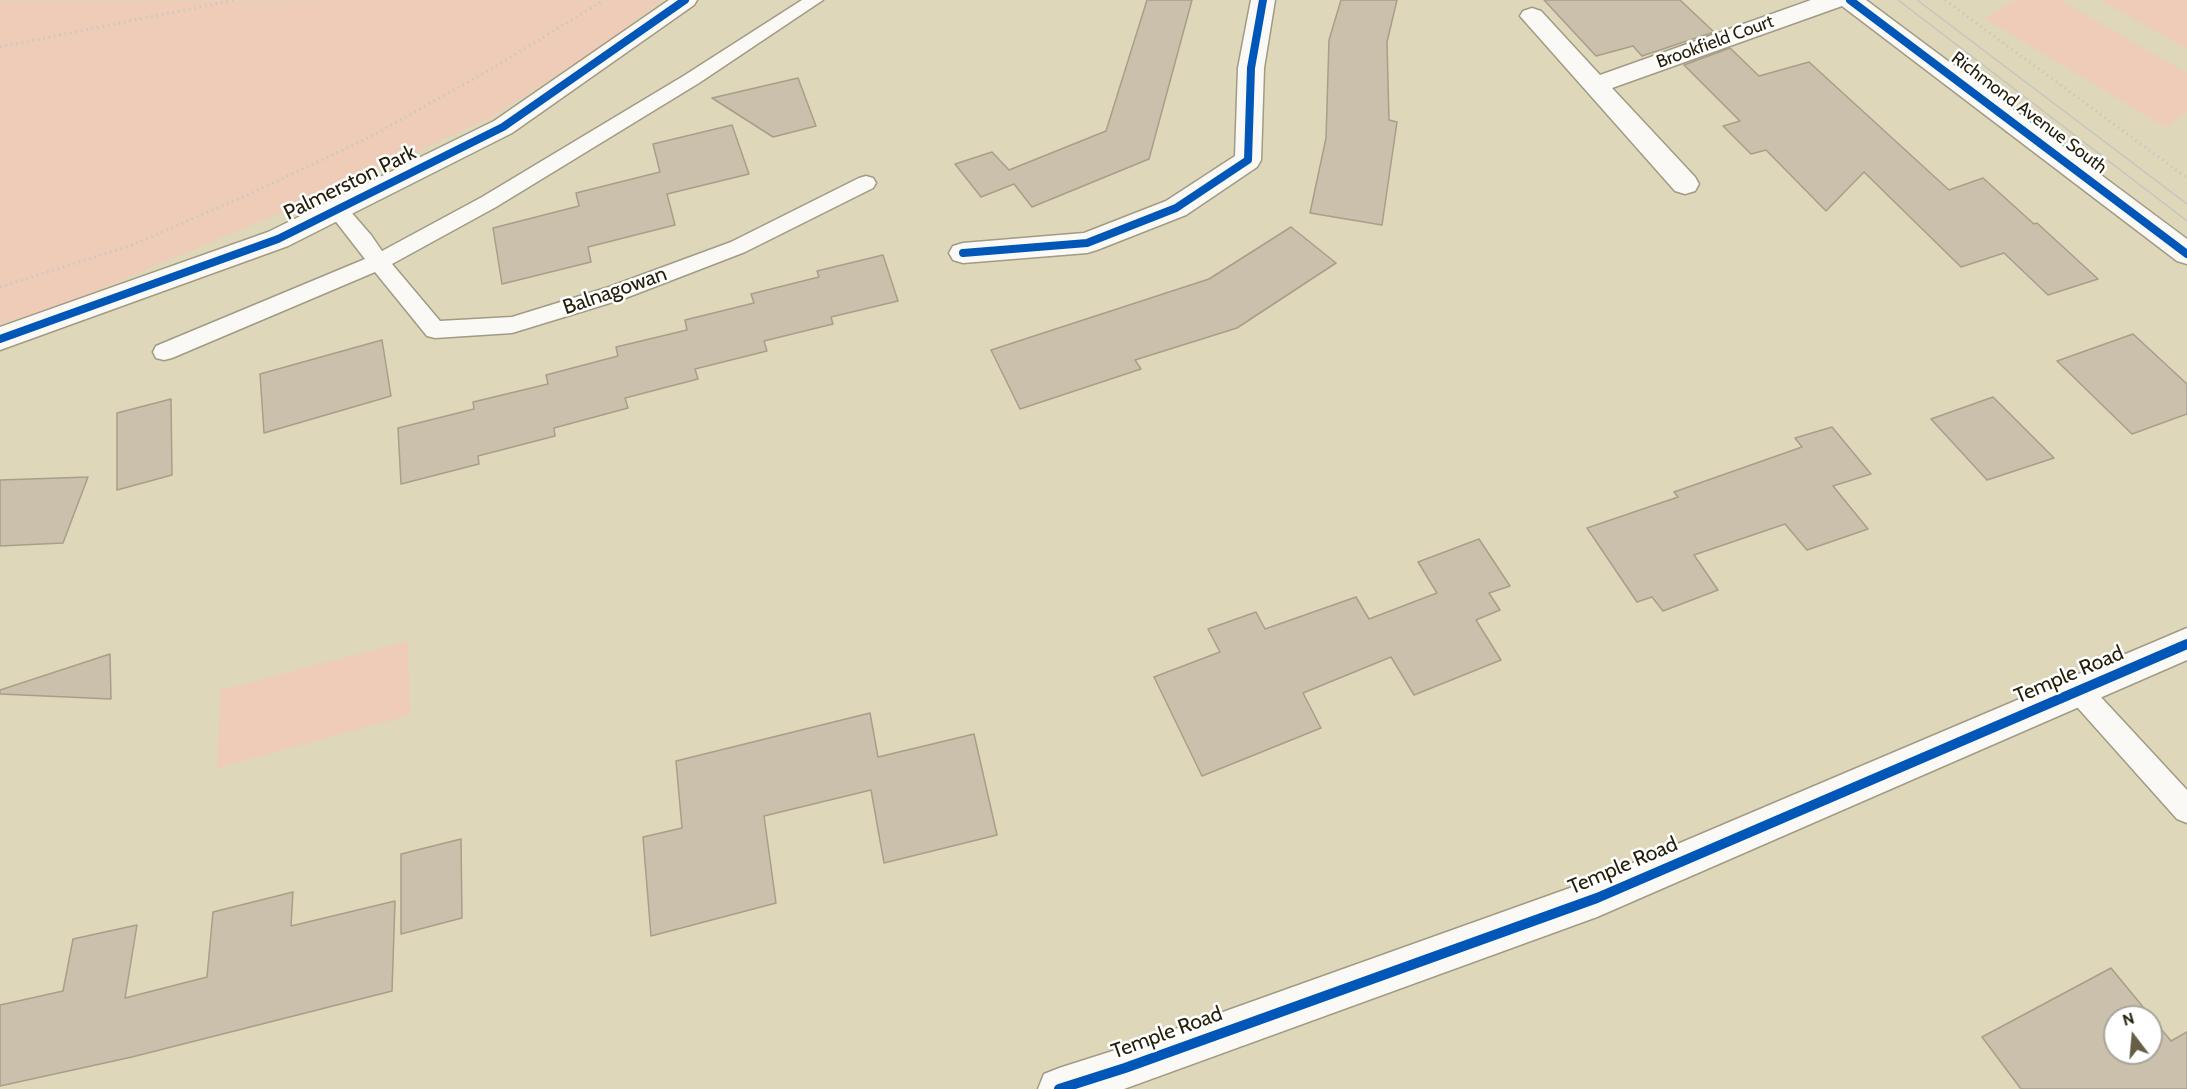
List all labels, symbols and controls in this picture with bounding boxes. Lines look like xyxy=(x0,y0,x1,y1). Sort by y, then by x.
street label: Brookfield Court xyxy=(1653,11,1777,73)
street label: Richmond Avenue South xyxy=(1947,47,2111,179)
street label: Palmerston Park xyxy=(280,140,420,226)
street label: Balnagowan xyxy=(560,261,670,321)
street label: Temple Road xyxy=(2011,641,2127,709)
street label: Temple Road xyxy=(1565,832,1681,900)
street label: Temple Road xyxy=(1108,1001,1226,1065)
north arrow xyxy=(2103,1005,2163,1065)
text: N xyxy=(2120,1008,2137,1030)

